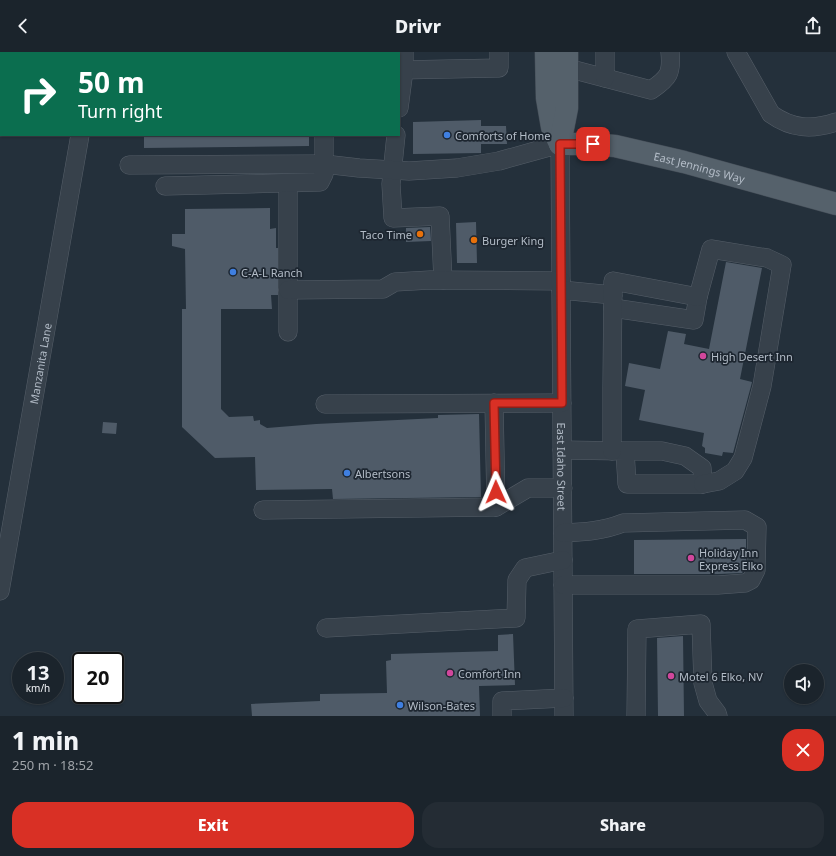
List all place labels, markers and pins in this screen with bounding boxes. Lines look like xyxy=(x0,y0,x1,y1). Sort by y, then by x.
pin xyxy=(576,127,610,161)
place label: Comforts of Home xyxy=(455,128,551,143)
marker: Comforts of Home xyxy=(442,130,452,140)
place label: Taco Time xyxy=(360,227,412,242)
marker: Taco Time xyxy=(415,229,425,239)
place label: Burger King xyxy=(482,233,544,248)
marker: Burger King xyxy=(469,235,479,245)
place label: C-A-L Ranch xyxy=(241,265,303,280)
marker: C-A-L Ranch xyxy=(228,267,238,277)
place label: High Desert Inn xyxy=(711,349,793,364)
marker: High Desert Inn xyxy=(698,351,708,361)
place label: Albertsons xyxy=(355,466,410,481)
marker: Albertsons xyxy=(342,468,352,478)
place label: Holiday Inn Express Elko xyxy=(699,545,763,573)
marker: Holiday Inn Express Elko xyxy=(686,553,696,563)
place label: Comfort Inn xyxy=(458,666,521,681)
marker: Comfort Inn xyxy=(445,668,455,678)
place label: Motel 6 Elko, NV xyxy=(679,669,763,684)
marker: Motel 6 Elko, NV xyxy=(666,671,676,681)
place label: Wilson-Bates xyxy=(408,698,475,713)
marker: Wilson-Bates xyxy=(395,700,405,710)

